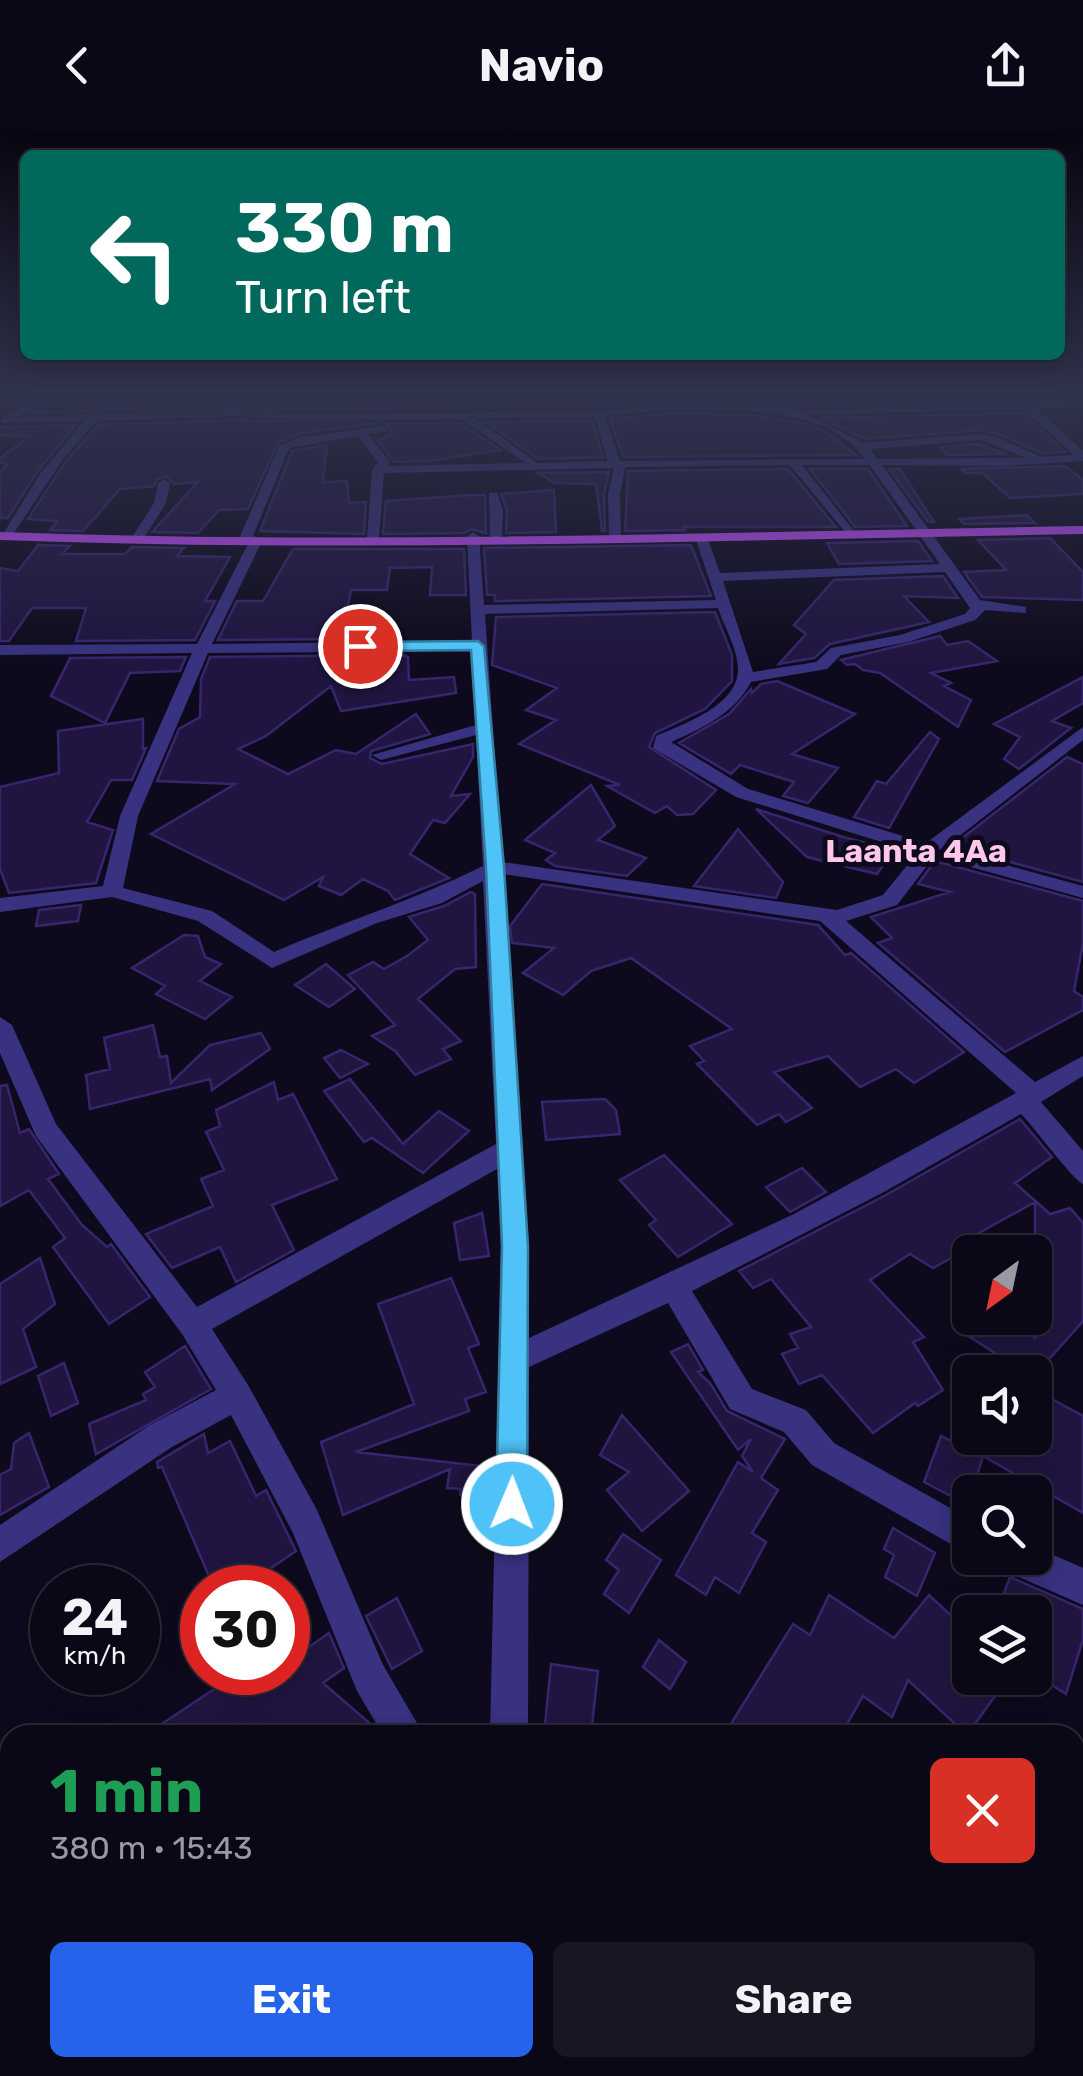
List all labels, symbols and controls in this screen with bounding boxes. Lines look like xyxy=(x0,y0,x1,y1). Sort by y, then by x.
icon: back xyxy=(50,38,105,93)
icon: share xyxy=(978,38,1033,93)
text: Navio xyxy=(479,39,604,92)
text: 330 m xyxy=(235,187,454,270)
icon: left xyxy=(70,190,200,320)
text: Turn left xyxy=(235,271,411,324)
pin xyxy=(318,604,403,689)
icon: arrive xyxy=(333,619,388,674)
district label: Laanta 4Aa xyxy=(825,832,1007,870)
north arrow xyxy=(952,1235,1052,1335)
map controls xyxy=(952,1235,1052,1695)
button: sound xyxy=(952,1355,1052,1455)
position arrow xyxy=(460,1452,564,1556)
button: search xyxy=(952,1475,1052,1575)
speed limit sign: 30 xyxy=(180,1565,310,1695)
text: 24 xyxy=(62,1588,128,1648)
button: layers xyxy=(952,1595,1052,1695)
text: km/h xyxy=(64,1641,126,1670)
text: 1 min xyxy=(50,1756,203,1827)
button: close xyxy=(930,1758,1035,1863)
text: 380 m · 15:43 xyxy=(50,1829,252,1867)
button: Exit xyxy=(50,1942,533,2057)
button: Share xyxy=(553,1942,1035,2057)

